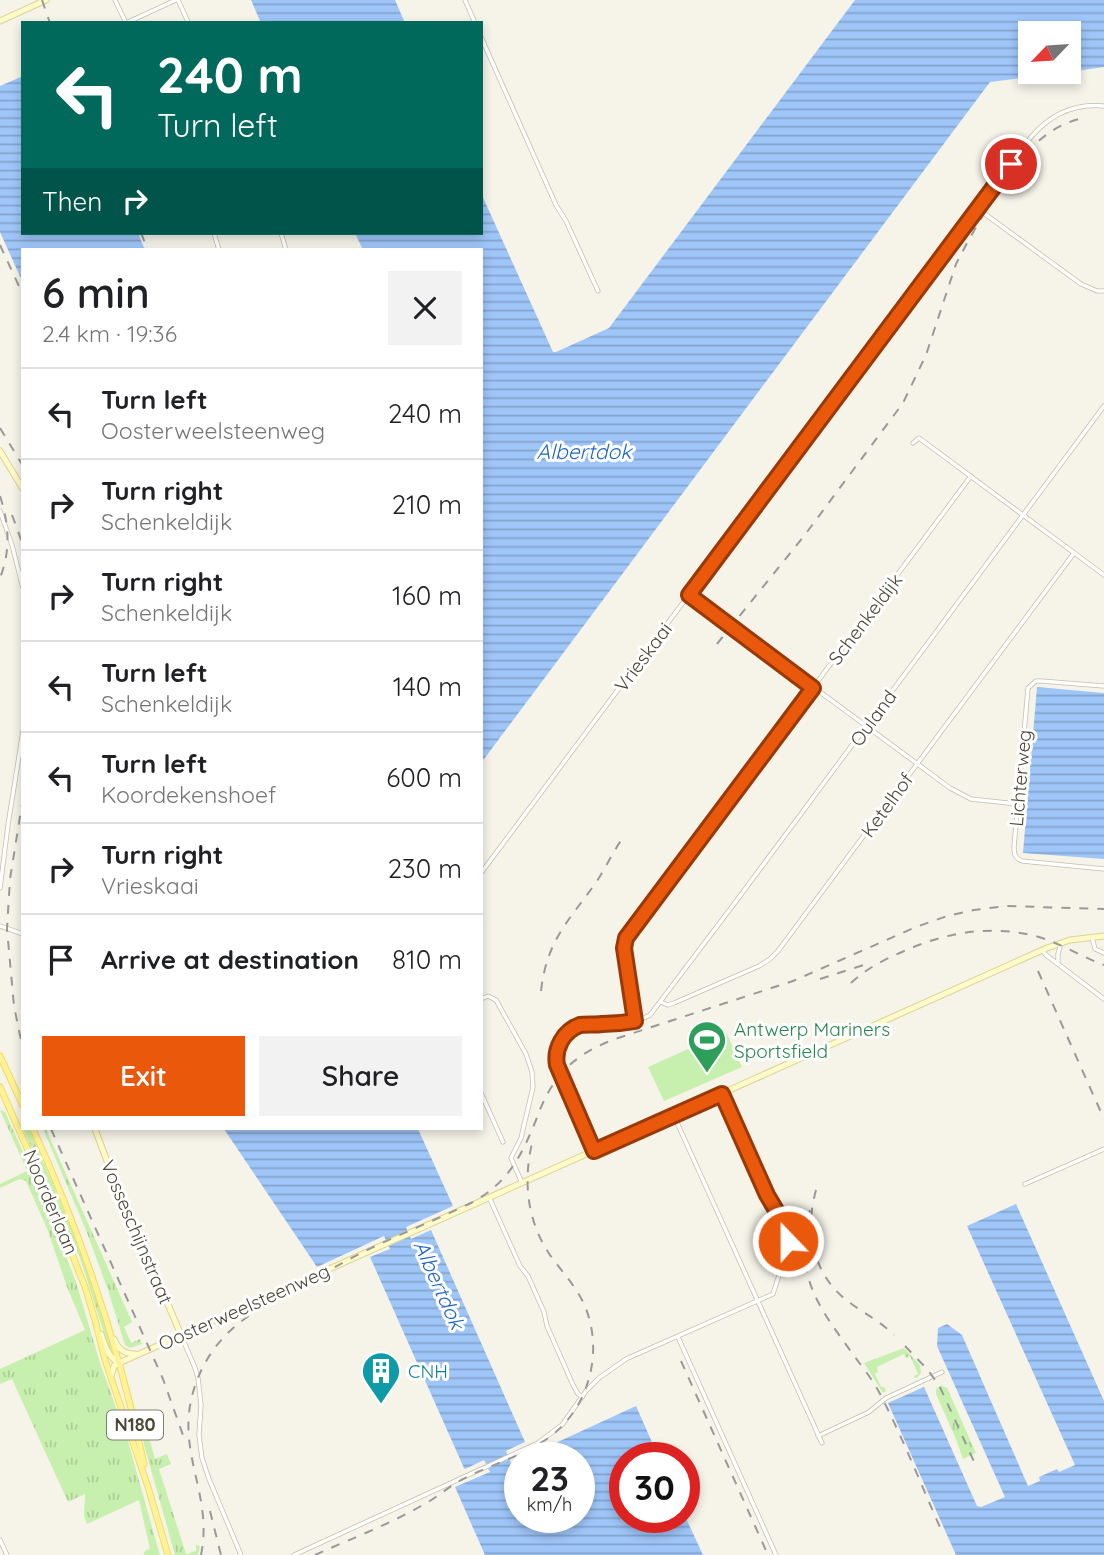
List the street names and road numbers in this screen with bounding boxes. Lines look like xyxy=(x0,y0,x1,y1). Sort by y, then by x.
street label: Schenkeldijk xyxy=(823,568,907,670)
street label: Vrieskaai xyxy=(609,618,677,696)
street label: Ouland xyxy=(845,685,901,751)
street label: Lichterweg xyxy=(1004,729,1036,827)
street label: Ketelhof xyxy=(856,768,918,842)
street label: Noorderlaan xyxy=(18,1146,84,1258)
street label: Vosseschijnstraat xyxy=(96,1156,178,1308)
street label: Oosterweelsteenweg xyxy=(155,1258,333,1356)
road number: N180 xyxy=(107,1410,163,1440)

